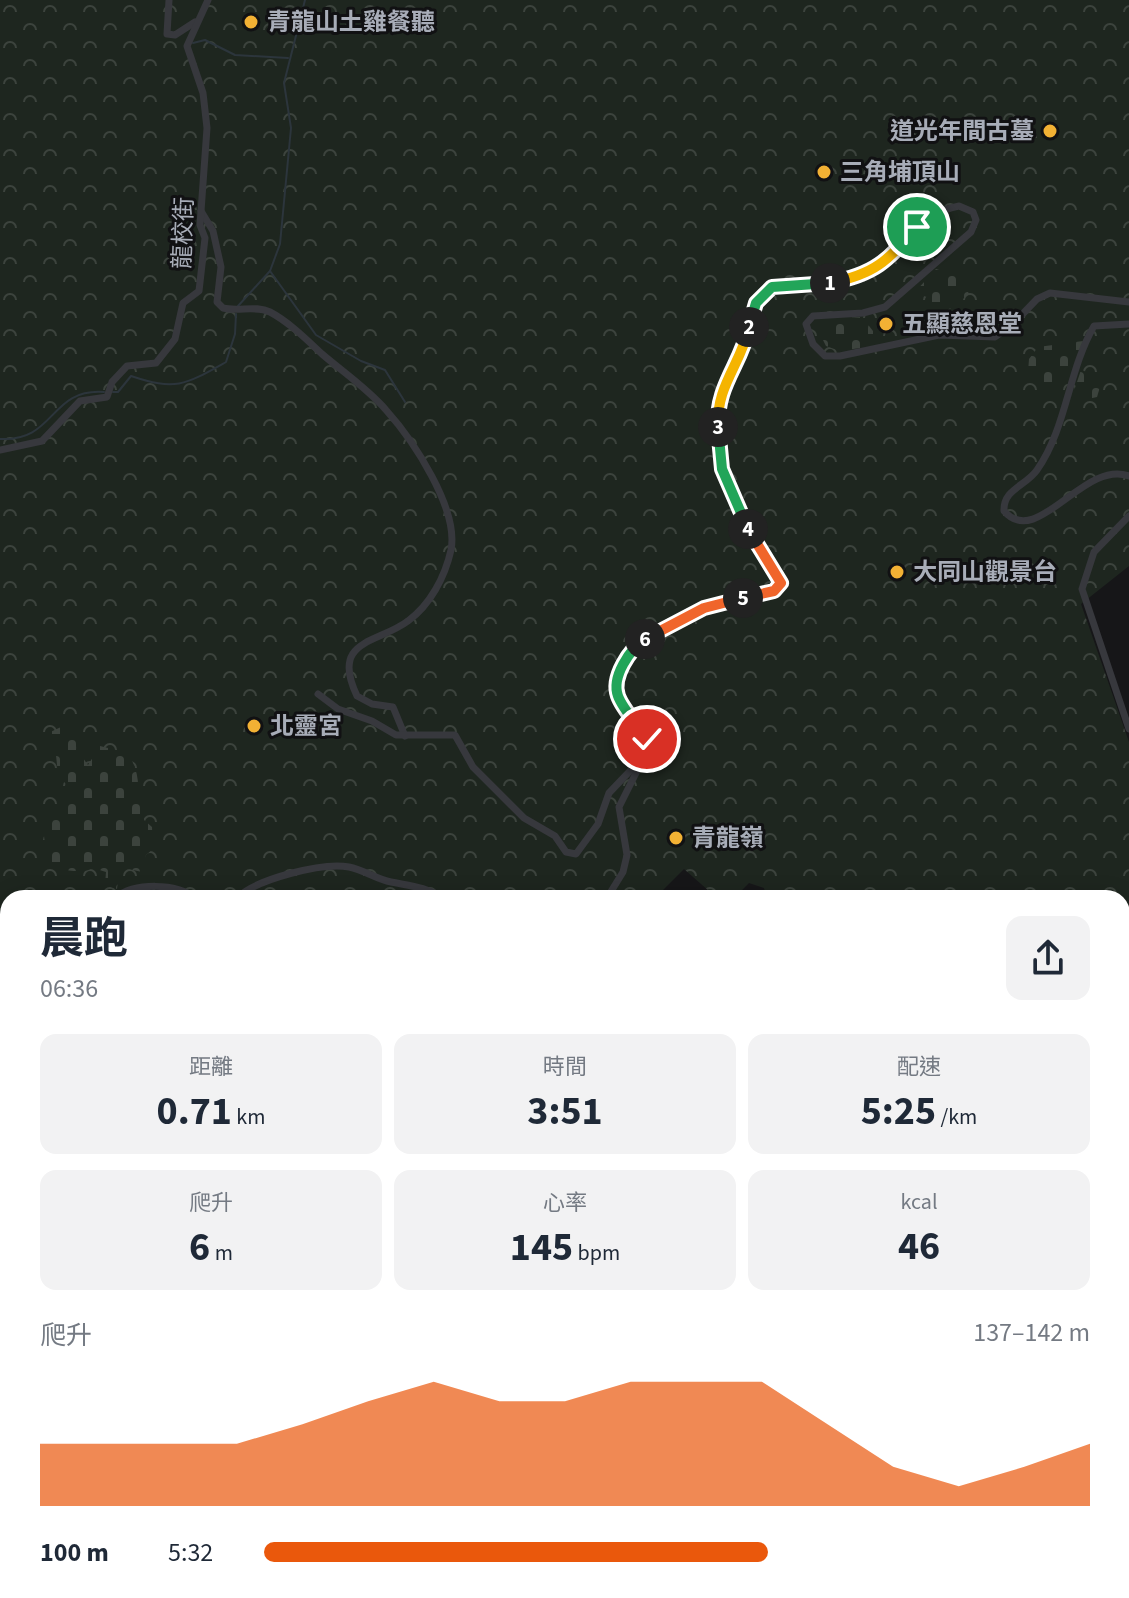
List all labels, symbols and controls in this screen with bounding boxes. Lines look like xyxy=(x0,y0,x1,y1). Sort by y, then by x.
place label: 青龍山土雞餐聽 xyxy=(267,5,435,40)
marker: 青龍山土雞餐聽 xyxy=(242,13,260,31)
place label: 道光年間古墓 xyxy=(890,114,1034,149)
marker: 道光年間古墓 xyxy=(1041,122,1059,140)
place label: 三角埔頂山 xyxy=(840,155,960,190)
marker: 三角埔頂山 xyxy=(815,163,833,181)
pin xyxy=(883,193,951,261)
street label: 龍校街 xyxy=(165,196,202,270)
icon: arrive xyxy=(895,205,939,249)
pin: 1 xyxy=(810,263,850,303)
text: 1 xyxy=(824,267,836,299)
pin: 2 xyxy=(729,307,769,347)
place label: 五顯慈恩堂 xyxy=(902,307,1022,342)
text: 2 xyxy=(743,311,755,343)
marker: 五顯慈恩堂 xyxy=(877,315,895,333)
pin: 3 xyxy=(698,407,738,447)
text: 3 xyxy=(712,411,724,443)
pin: 4 xyxy=(728,509,768,549)
text: 4 xyxy=(742,513,754,545)
place label: 大同山觀景台 xyxy=(913,555,1057,590)
marker: 大同山觀景台 xyxy=(888,563,906,581)
pin: 5 xyxy=(723,578,763,618)
text: 5 xyxy=(737,582,749,614)
pin: 6 xyxy=(625,619,665,659)
text: 6 xyxy=(639,623,651,655)
pin xyxy=(613,705,681,773)
place label: 北靈宮 xyxy=(270,709,342,744)
marker: 北靈宮 xyxy=(245,717,263,735)
icon: check xyxy=(625,717,669,761)
place label: 青龍嶺 xyxy=(692,821,764,856)
marker: 青龍嶺 xyxy=(667,829,685,847)
text: 晨跑 xyxy=(40,908,128,971)
button: share xyxy=(1006,916,1090,1000)
text: 06:36 xyxy=(40,970,98,1007)
text: 距離 xyxy=(189,1051,233,1083)
text: 時間 xyxy=(543,1051,587,1083)
text: 配速 xyxy=(897,1051,941,1083)
text: 0.71 xyxy=(157,1083,232,1140)
text: 3:51 xyxy=(527,1083,603,1140)
text: 5:25 xyxy=(861,1083,936,1140)
text: km xyxy=(232,1101,265,1133)
text: /km xyxy=(936,1101,977,1133)
text: kcal xyxy=(900,1186,938,1218)
text: 爬升 xyxy=(189,1187,233,1219)
text: 心率 xyxy=(543,1187,587,1219)
text: 46 xyxy=(898,1218,940,1275)
text: 6 xyxy=(189,1219,210,1276)
text: 145 xyxy=(510,1219,573,1276)
text: m xyxy=(210,1237,233,1269)
text: bpm xyxy=(573,1237,620,1269)
text: 137–142 m xyxy=(973,1314,1090,1351)
text: 爬升 xyxy=(40,1317,92,1354)
text: 100 m xyxy=(40,1534,109,1571)
text: 5:32 xyxy=(168,1534,213,1571)

